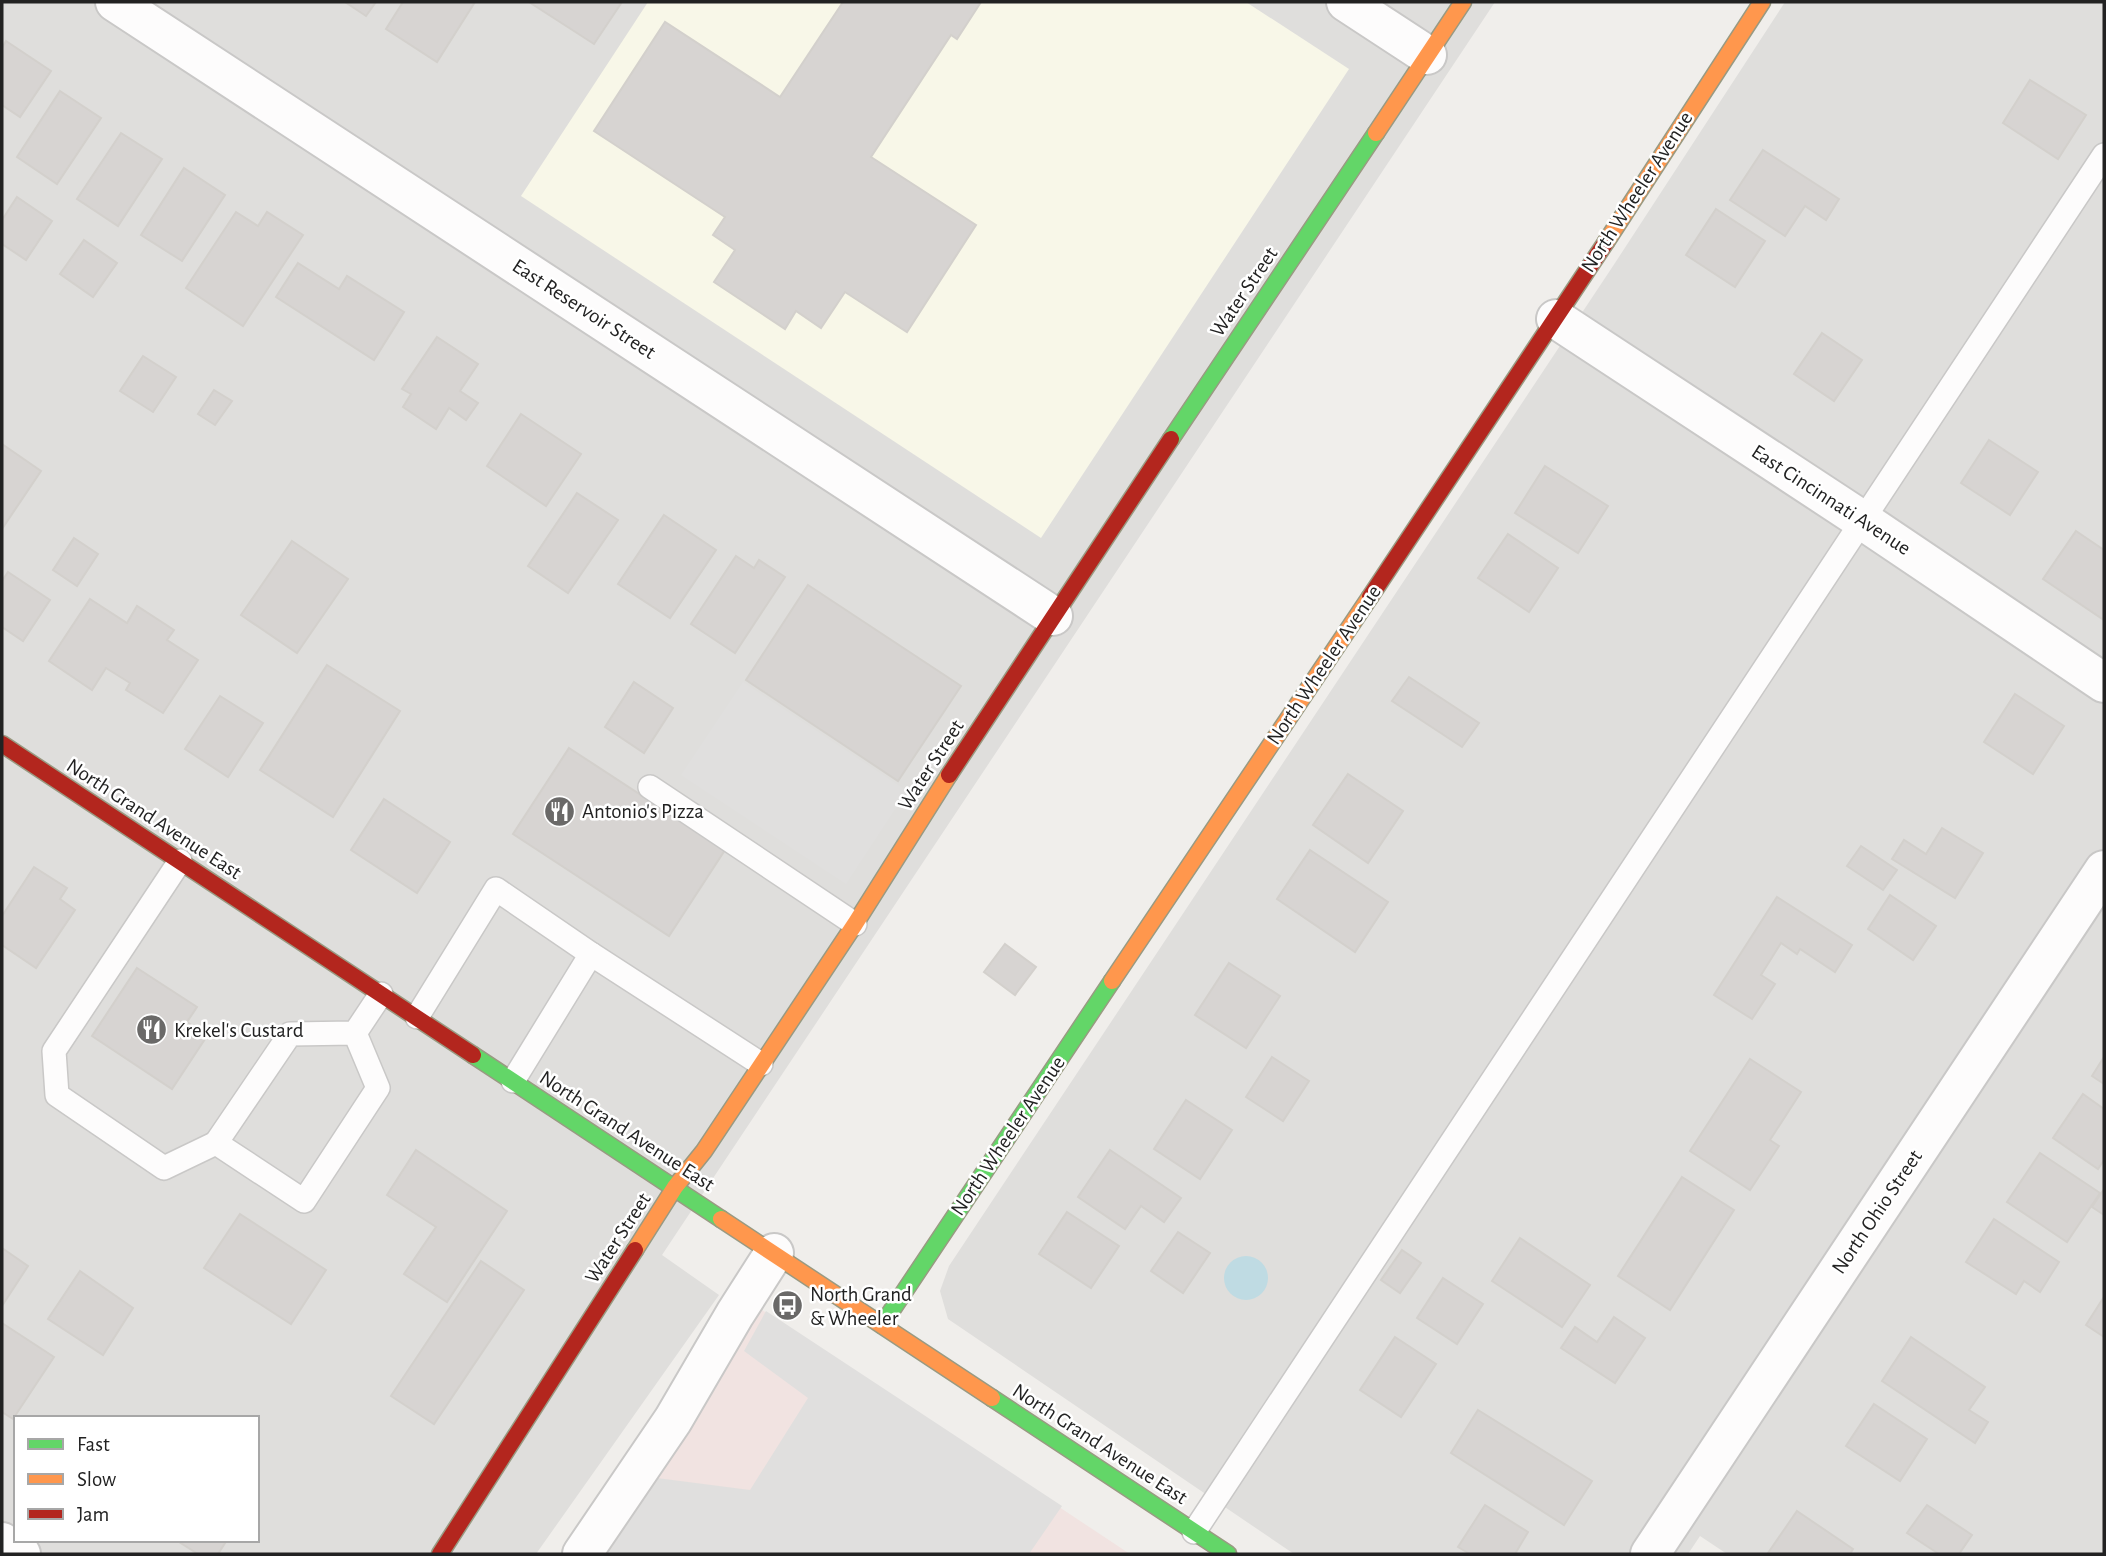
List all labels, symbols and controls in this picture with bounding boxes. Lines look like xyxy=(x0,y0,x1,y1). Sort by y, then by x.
street label: North Wheeler Avenue xyxy=(1577,108,1697,276)
street label: Water Street xyxy=(1206,243,1282,341)
street label: East Reservoir Street xyxy=(509,255,660,363)
street label: East Cincinnati Avenue xyxy=(1748,441,1914,559)
street label: North Wheeler Avenue xyxy=(1263,582,1385,748)
street label: Water Street xyxy=(894,716,968,814)
street label: North Grand Avenue East xyxy=(63,755,245,883)
restaurant icon: Antonio's Pizza xyxy=(542,794,576,828)
place label: Antonio's Pizza xyxy=(582,801,704,822)
restaurant icon: Krekel's Custard xyxy=(134,1013,168,1047)
place label: Krekel's Custard xyxy=(174,1020,304,1041)
street label: North Wheeler Avenue xyxy=(947,1053,1069,1219)
street label: North Grand Avenue East xyxy=(536,1067,718,1195)
street label: North Ohio Street xyxy=(1828,1146,1926,1278)
street label: Water Street xyxy=(581,1189,655,1287)
place label: North Grand & Wheeler xyxy=(810,1284,912,1329)
bus stop icon: North Grand & Wheeler xyxy=(770,1289,804,1323)
street label: North Grand Avenue East xyxy=(1009,1380,1191,1508)
legend xyxy=(14,1416,259,1542)
text: Fast xyxy=(77,1434,110,1455)
text: Slow xyxy=(77,1469,116,1490)
text: Jam xyxy=(77,1504,109,1525)

